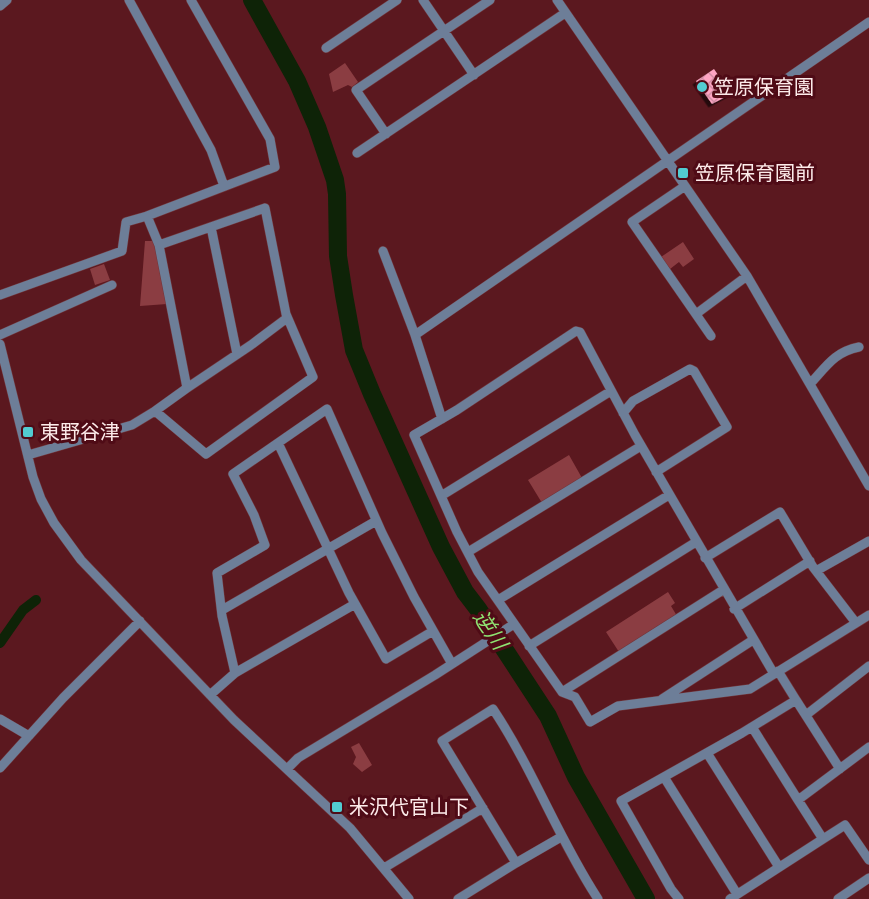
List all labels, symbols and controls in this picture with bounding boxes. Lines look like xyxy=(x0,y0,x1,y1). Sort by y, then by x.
place label: 笠原保育園 xyxy=(714,75,814,99)
marker: 笠原保育園 xyxy=(695,80,709,94)
place label: 笠原保育園前 xyxy=(695,161,815,185)
marker: 笠原保育園前 xyxy=(676,166,690,180)
place label: 東野谷津 xyxy=(40,420,120,444)
marker: 東野谷津 xyxy=(21,425,35,439)
water label: 逆川 xyxy=(468,605,514,656)
place label: 米沢代官山下 xyxy=(349,795,469,819)
marker: 米沢代官山下 xyxy=(330,800,344,814)

